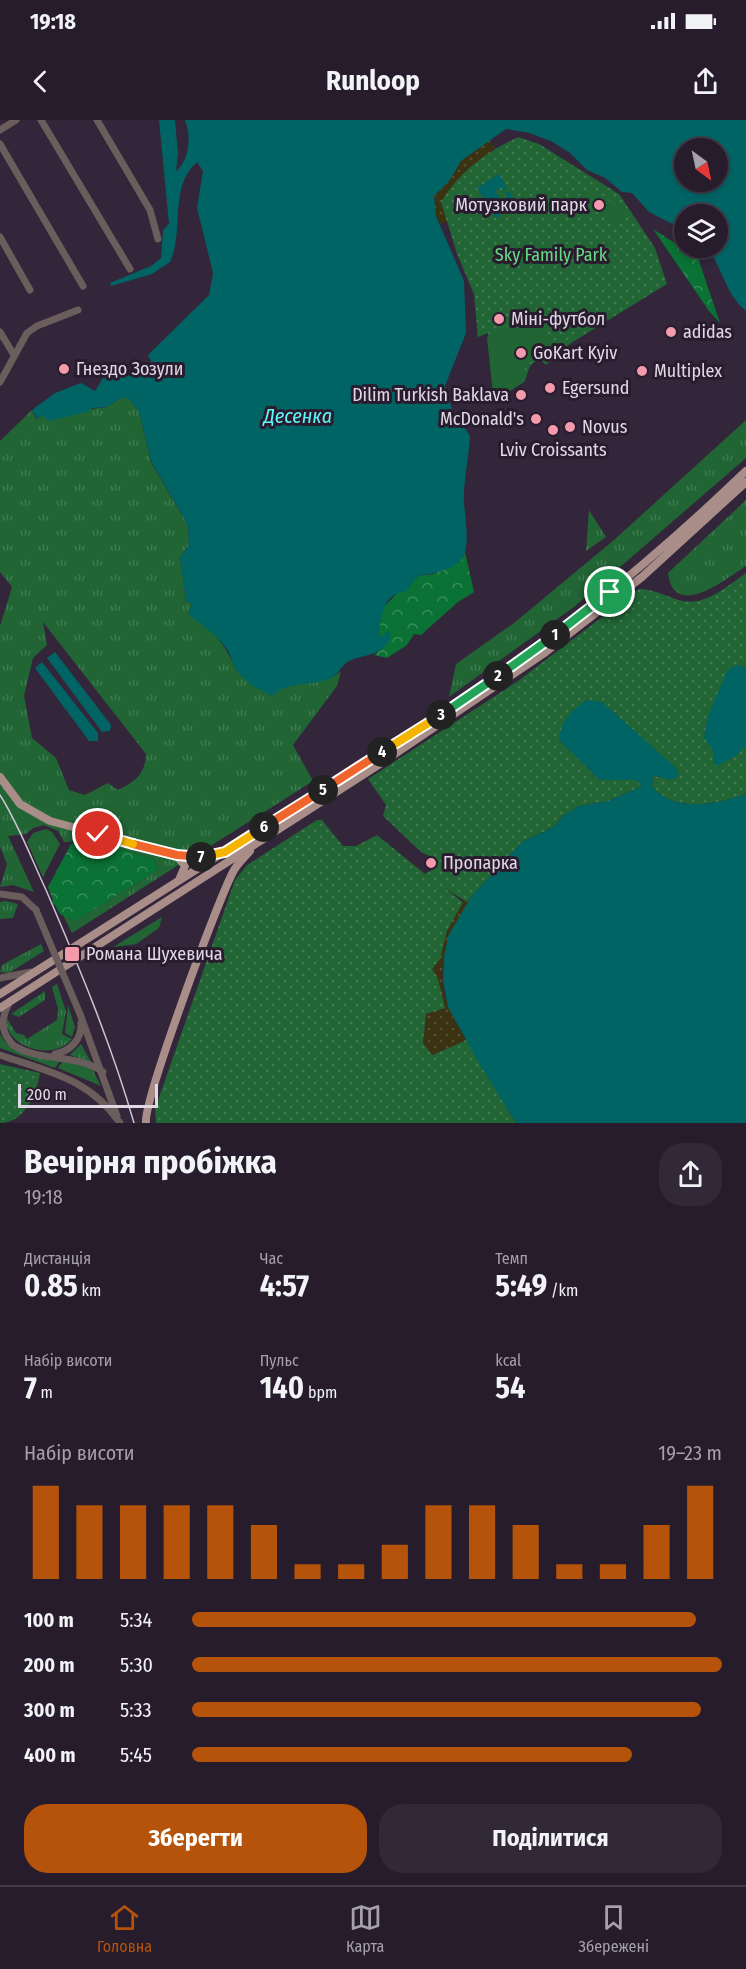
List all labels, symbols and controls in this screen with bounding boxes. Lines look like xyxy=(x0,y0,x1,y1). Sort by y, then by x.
text: 19:18 xyxy=(30,8,76,35)
icon: back xyxy=(24,65,57,98)
text: Runloop xyxy=(326,65,420,97)
icon: share xyxy=(689,65,722,98)
north arrow xyxy=(674,138,728,192)
map controls xyxy=(674,138,728,258)
place label: Мотузковий парк xyxy=(455,194,588,216)
marker: Мотузковий парк xyxy=(592,198,606,212)
button: layers xyxy=(674,204,728,258)
park label: Sky Family Park xyxy=(495,244,608,266)
place label: Міні-футбол xyxy=(511,308,605,330)
marker: Міні-футбол xyxy=(492,312,506,326)
place label: adidas xyxy=(683,321,732,343)
marker: adidas xyxy=(664,325,678,339)
place label: GoKart Kyiv xyxy=(533,342,617,364)
marker: GoKart Kyiv xyxy=(514,346,528,360)
place label: Гнездо Зозули xyxy=(76,358,184,380)
place label: Multiplex xyxy=(654,360,722,382)
marker: Гнездо Зозули xyxy=(57,362,71,376)
marker: Multiplex xyxy=(635,364,649,378)
place label: Egersund xyxy=(562,377,629,399)
marker: Egersund xyxy=(543,381,557,395)
place label: Dilim Turkish Baklava xyxy=(352,384,509,406)
marker: Dilim Turkish Baklava xyxy=(514,388,528,402)
water label: Десенка xyxy=(262,404,332,428)
place label: McDonald's xyxy=(440,408,524,430)
marker: McDonald's xyxy=(529,412,543,426)
place label: Novus xyxy=(582,416,628,438)
marker: Novus xyxy=(563,420,577,434)
marker: Lviv Croissants xyxy=(546,423,560,437)
place label: Lviv Croissants xyxy=(499,439,607,461)
pin xyxy=(584,566,635,617)
icon: arrive xyxy=(593,575,626,608)
pin: 1 xyxy=(540,620,570,650)
text: 1 xyxy=(552,625,558,644)
pin: 2 xyxy=(483,661,513,691)
text: 2 xyxy=(494,666,502,685)
pin: 3 xyxy=(426,700,456,730)
text: 3 xyxy=(437,705,445,724)
pin: 4 xyxy=(367,737,397,767)
text: 4 xyxy=(378,742,386,761)
pin: 5 xyxy=(308,775,338,805)
text: 5 xyxy=(319,780,327,799)
pin xyxy=(72,808,123,859)
pin: 6 xyxy=(249,812,279,842)
icon: check xyxy=(81,817,114,850)
text: 6 xyxy=(260,817,268,836)
pin: 7 xyxy=(186,842,216,872)
text: 7 xyxy=(198,847,204,866)
place label: Пропарка xyxy=(443,852,518,874)
marker: Пропарка xyxy=(424,856,438,870)
place label: Романа Шухевича xyxy=(86,943,223,965)
marker: Романа Шухевича xyxy=(63,945,81,963)
scale bar xyxy=(18,1081,158,1109)
text: 200 m xyxy=(27,1085,67,1104)
text: Вечірня пробіжка xyxy=(24,1142,277,1182)
button: share xyxy=(659,1143,722,1206)
text: 19:18 xyxy=(24,1185,63,1209)
text: Дистанція xyxy=(24,1249,91,1268)
text: Час xyxy=(260,1249,283,1268)
text: Темп xyxy=(495,1249,528,1268)
text: 0.85 xyxy=(24,1268,78,1304)
text: 4:57 xyxy=(260,1268,309,1304)
text: 5:49 xyxy=(495,1268,547,1304)
text: km xyxy=(78,1281,101,1300)
text: /km xyxy=(547,1281,578,1300)
text: Набір висоти xyxy=(24,1351,112,1370)
text: Пульс xyxy=(260,1351,299,1370)
text: kcal xyxy=(495,1351,521,1370)
text: 7 xyxy=(24,1370,37,1406)
text: 140 xyxy=(260,1370,304,1406)
text: 54 xyxy=(495,1370,525,1406)
text: m xyxy=(37,1383,53,1402)
text: bpm xyxy=(304,1383,337,1402)
text: Набір висоти xyxy=(24,1441,135,1465)
text: 19–23 m xyxy=(658,1441,722,1465)
text: 100 m xyxy=(24,1608,74,1632)
text: 5:34 xyxy=(120,1608,152,1632)
text: 200 m xyxy=(24,1653,75,1677)
text: 5:30 xyxy=(120,1653,153,1677)
text: 300 m xyxy=(24,1698,75,1722)
text: 5:33 xyxy=(120,1698,152,1722)
text: 400 m xyxy=(24,1743,76,1767)
text: 5:45 xyxy=(120,1743,152,1767)
button: Зберегти xyxy=(24,1804,367,1873)
button: Поділитися xyxy=(379,1804,722,1873)
tab: Головна xyxy=(97,1901,152,1956)
tab: Карта xyxy=(346,1901,384,1956)
tab: Збережені xyxy=(578,1901,649,1956)

